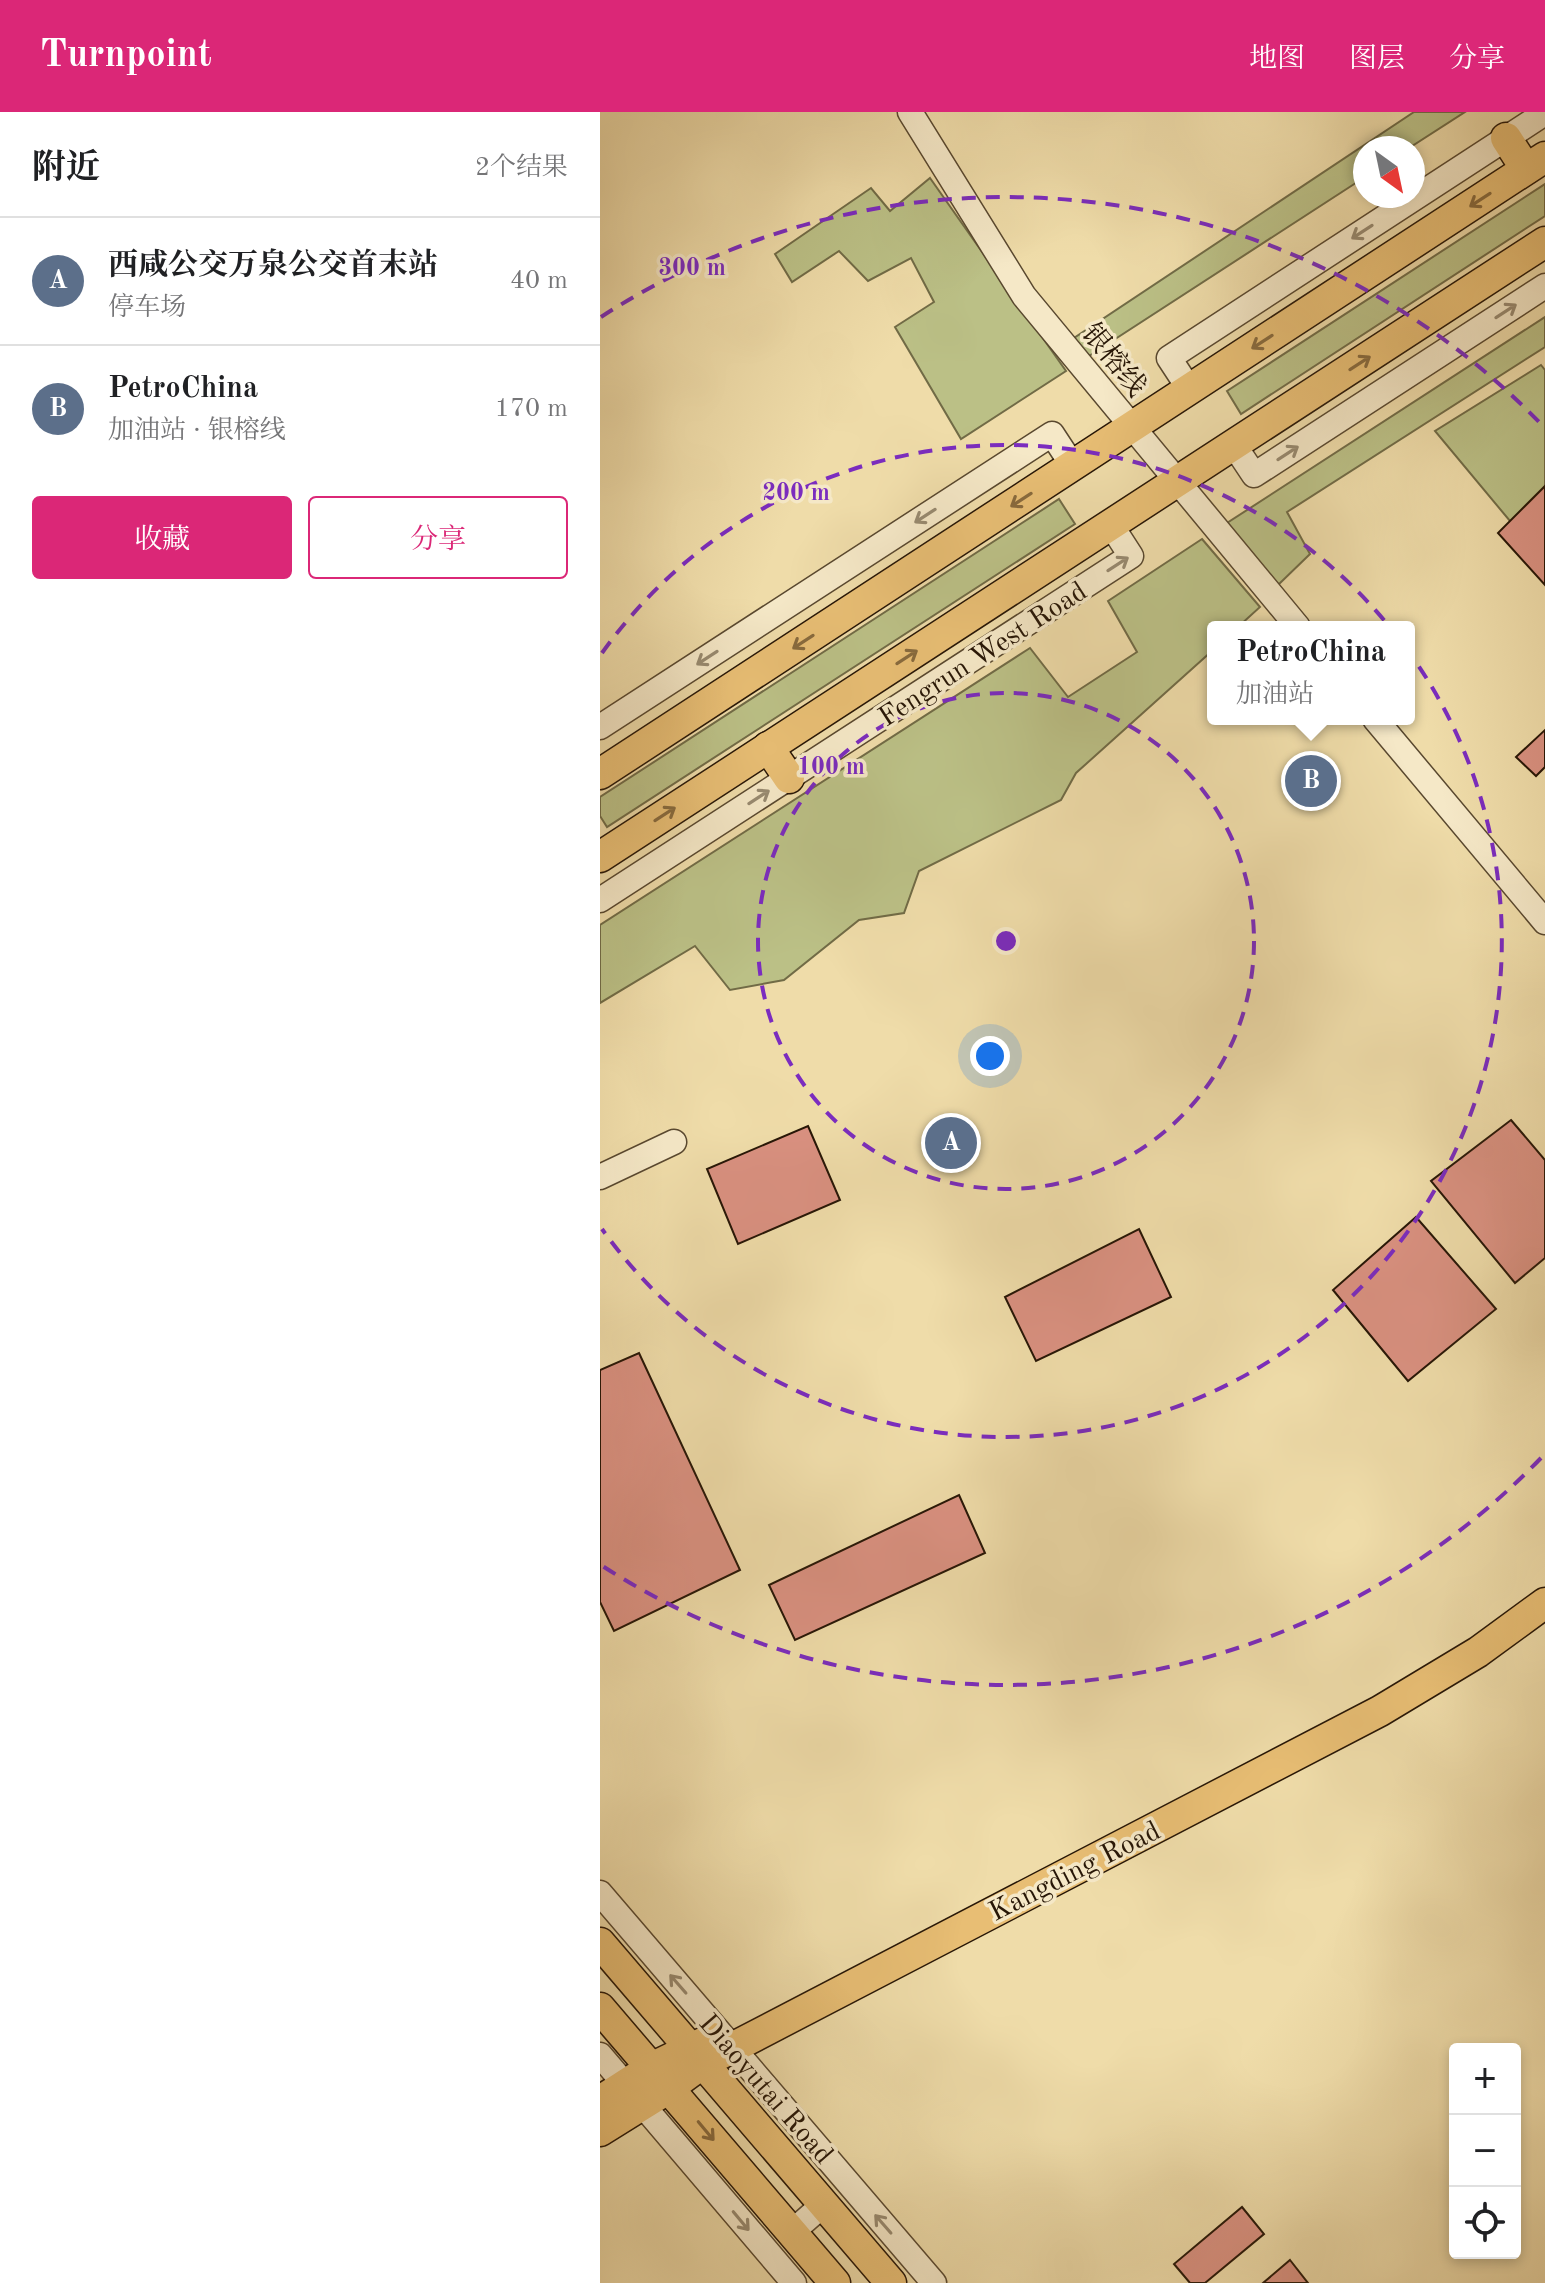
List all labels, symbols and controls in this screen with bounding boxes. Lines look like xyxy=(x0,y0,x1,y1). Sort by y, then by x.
text: Turnpoint xyxy=(40,37,212,75)
text: 地图 xyxy=(1249,46,1305,74)
text: 图层 xyxy=(1349,46,1405,74)
text: 分享 xyxy=(1449,46,1505,74)
north arrow xyxy=(1353,136,1425,208)
text: 附近 xyxy=(32,152,100,186)
text: 2个结果 xyxy=(475,155,568,181)
one-way arrow xyxy=(1469,192,1491,208)
one-way arrow xyxy=(1352,223,1374,240)
text: 西咸公交万泉公交首末站 xyxy=(108,251,438,281)
text: 300 m xyxy=(658,257,726,281)
text: A xyxy=(48,268,68,294)
text: 40 m xyxy=(510,268,568,294)
text: 停车场 xyxy=(108,295,186,321)
one-way arrow xyxy=(1495,303,1517,319)
street label: 银榕线 xyxy=(1075,318,1152,402)
one-way arrow xyxy=(1252,334,1274,351)
one-way arrow xyxy=(1348,354,1370,371)
text: PetroChina xyxy=(108,374,258,404)
text: B xyxy=(49,396,67,422)
text: 170 m xyxy=(495,396,568,422)
text: 加油站 · 银榕线 xyxy=(108,418,286,444)
one-way arrow xyxy=(1277,444,1299,461)
text: 200 m xyxy=(762,482,830,506)
one-way arrow xyxy=(1010,492,1033,508)
button: 收藏 xyxy=(32,496,292,579)
button: 分享 xyxy=(308,496,568,579)
one-way arrow xyxy=(914,508,937,524)
one-way arrow xyxy=(1107,556,1129,573)
street label: Fengrun West Road xyxy=(875,578,1093,733)
popup xyxy=(1207,621,1415,725)
one-way arrow xyxy=(792,634,815,650)
text: PetroChina xyxy=(1236,638,1386,668)
one-way arrow xyxy=(895,649,918,665)
one-way arrow xyxy=(696,650,719,666)
text: 加油站 xyxy=(1236,682,1314,708)
pin: B xyxy=(1285,751,1337,811)
text: 100 m xyxy=(797,756,865,780)
one-way arrow xyxy=(748,789,770,805)
one-way arrow xyxy=(654,806,676,822)
centre of rings xyxy=(992,927,1020,955)
your location xyxy=(970,1036,1010,1076)
pin: A xyxy=(925,1113,977,1173)
street label: Kangding Road xyxy=(985,1818,1165,1928)
one-way arrow xyxy=(669,1974,687,1994)
street label: Diaoyutai Road xyxy=(692,2010,837,2170)
map controls xyxy=(1449,2043,1521,2259)
button: + xyxy=(1449,2043,1521,2115)
button: − xyxy=(1449,2115,1521,2187)
one-way arrow xyxy=(697,2120,715,2141)
button: locate xyxy=(1449,2187,1521,2259)
one-way arrow xyxy=(732,2211,750,2231)
one-way arrow xyxy=(874,2214,892,2234)

